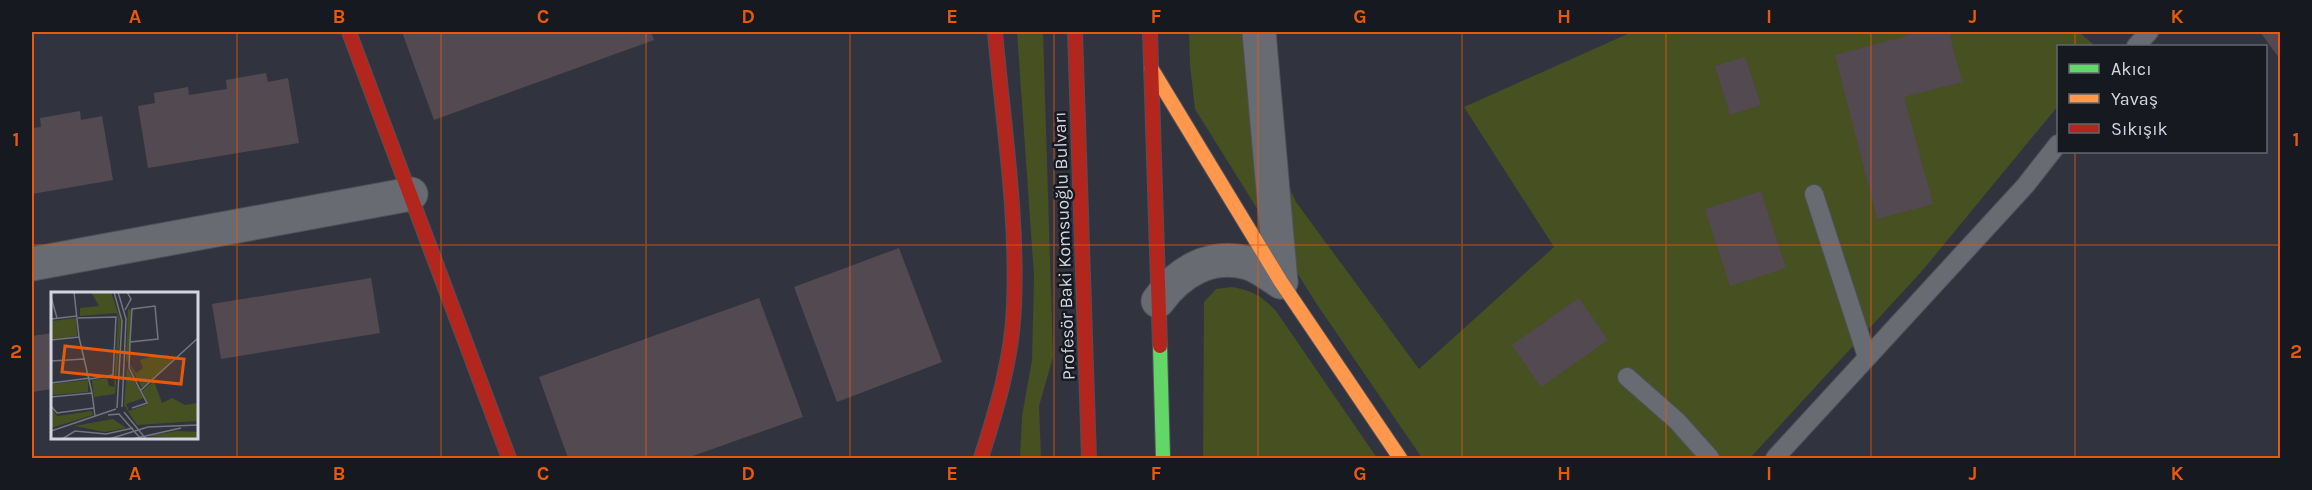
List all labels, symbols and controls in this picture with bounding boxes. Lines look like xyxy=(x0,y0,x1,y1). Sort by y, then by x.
text: A xyxy=(129,5,142,28)
text: B xyxy=(333,5,345,28)
text: C xyxy=(537,5,549,28)
text: D xyxy=(741,5,755,28)
text: E xyxy=(946,5,958,28)
text: F xyxy=(1151,5,1162,28)
text: G xyxy=(1353,5,1367,28)
text: H xyxy=(1557,5,1571,28)
text: I xyxy=(1766,5,1772,28)
text: J xyxy=(1969,5,1977,28)
text: K xyxy=(2170,5,2184,28)
legend xyxy=(2057,45,2267,153)
text: Akıcı xyxy=(2111,58,2152,80)
text: Yavaş xyxy=(2111,88,2158,110)
street label: Profesör Baki Komsuoğlu Bulvarı xyxy=(1048,111,1080,381)
text: Sıkışık xyxy=(2111,118,2168,140)
text: 1 xyxy=(12,128,20,151)
text: 1 xyxy=(2292,128,2300,151)
inset map xyxy=(51,292,198,439)
text: 2 xyxy=(10,340,22,363)
text: 2 xyxy=(2290,340,2302,363)
text: A xyxy=(129,462,142,485)
text: B xyxy=(333,462,345,485)
text: C xyxy=(537,462,549,485)
text: D xyxy=(741,462,755,485)
text: E xyxy=(946,462,958,485)
text: F xyxy=(1151,462,1162,485)
text: G xyxy=(1353,462,1367,485)
text: H xyxy=(1557,462,1571,485)
text: I xyxy=(1766,462,1772,485)
text: J xyxy=(1969,462,1977,485)
text: K xyxy=(2170,462,2184,485)

